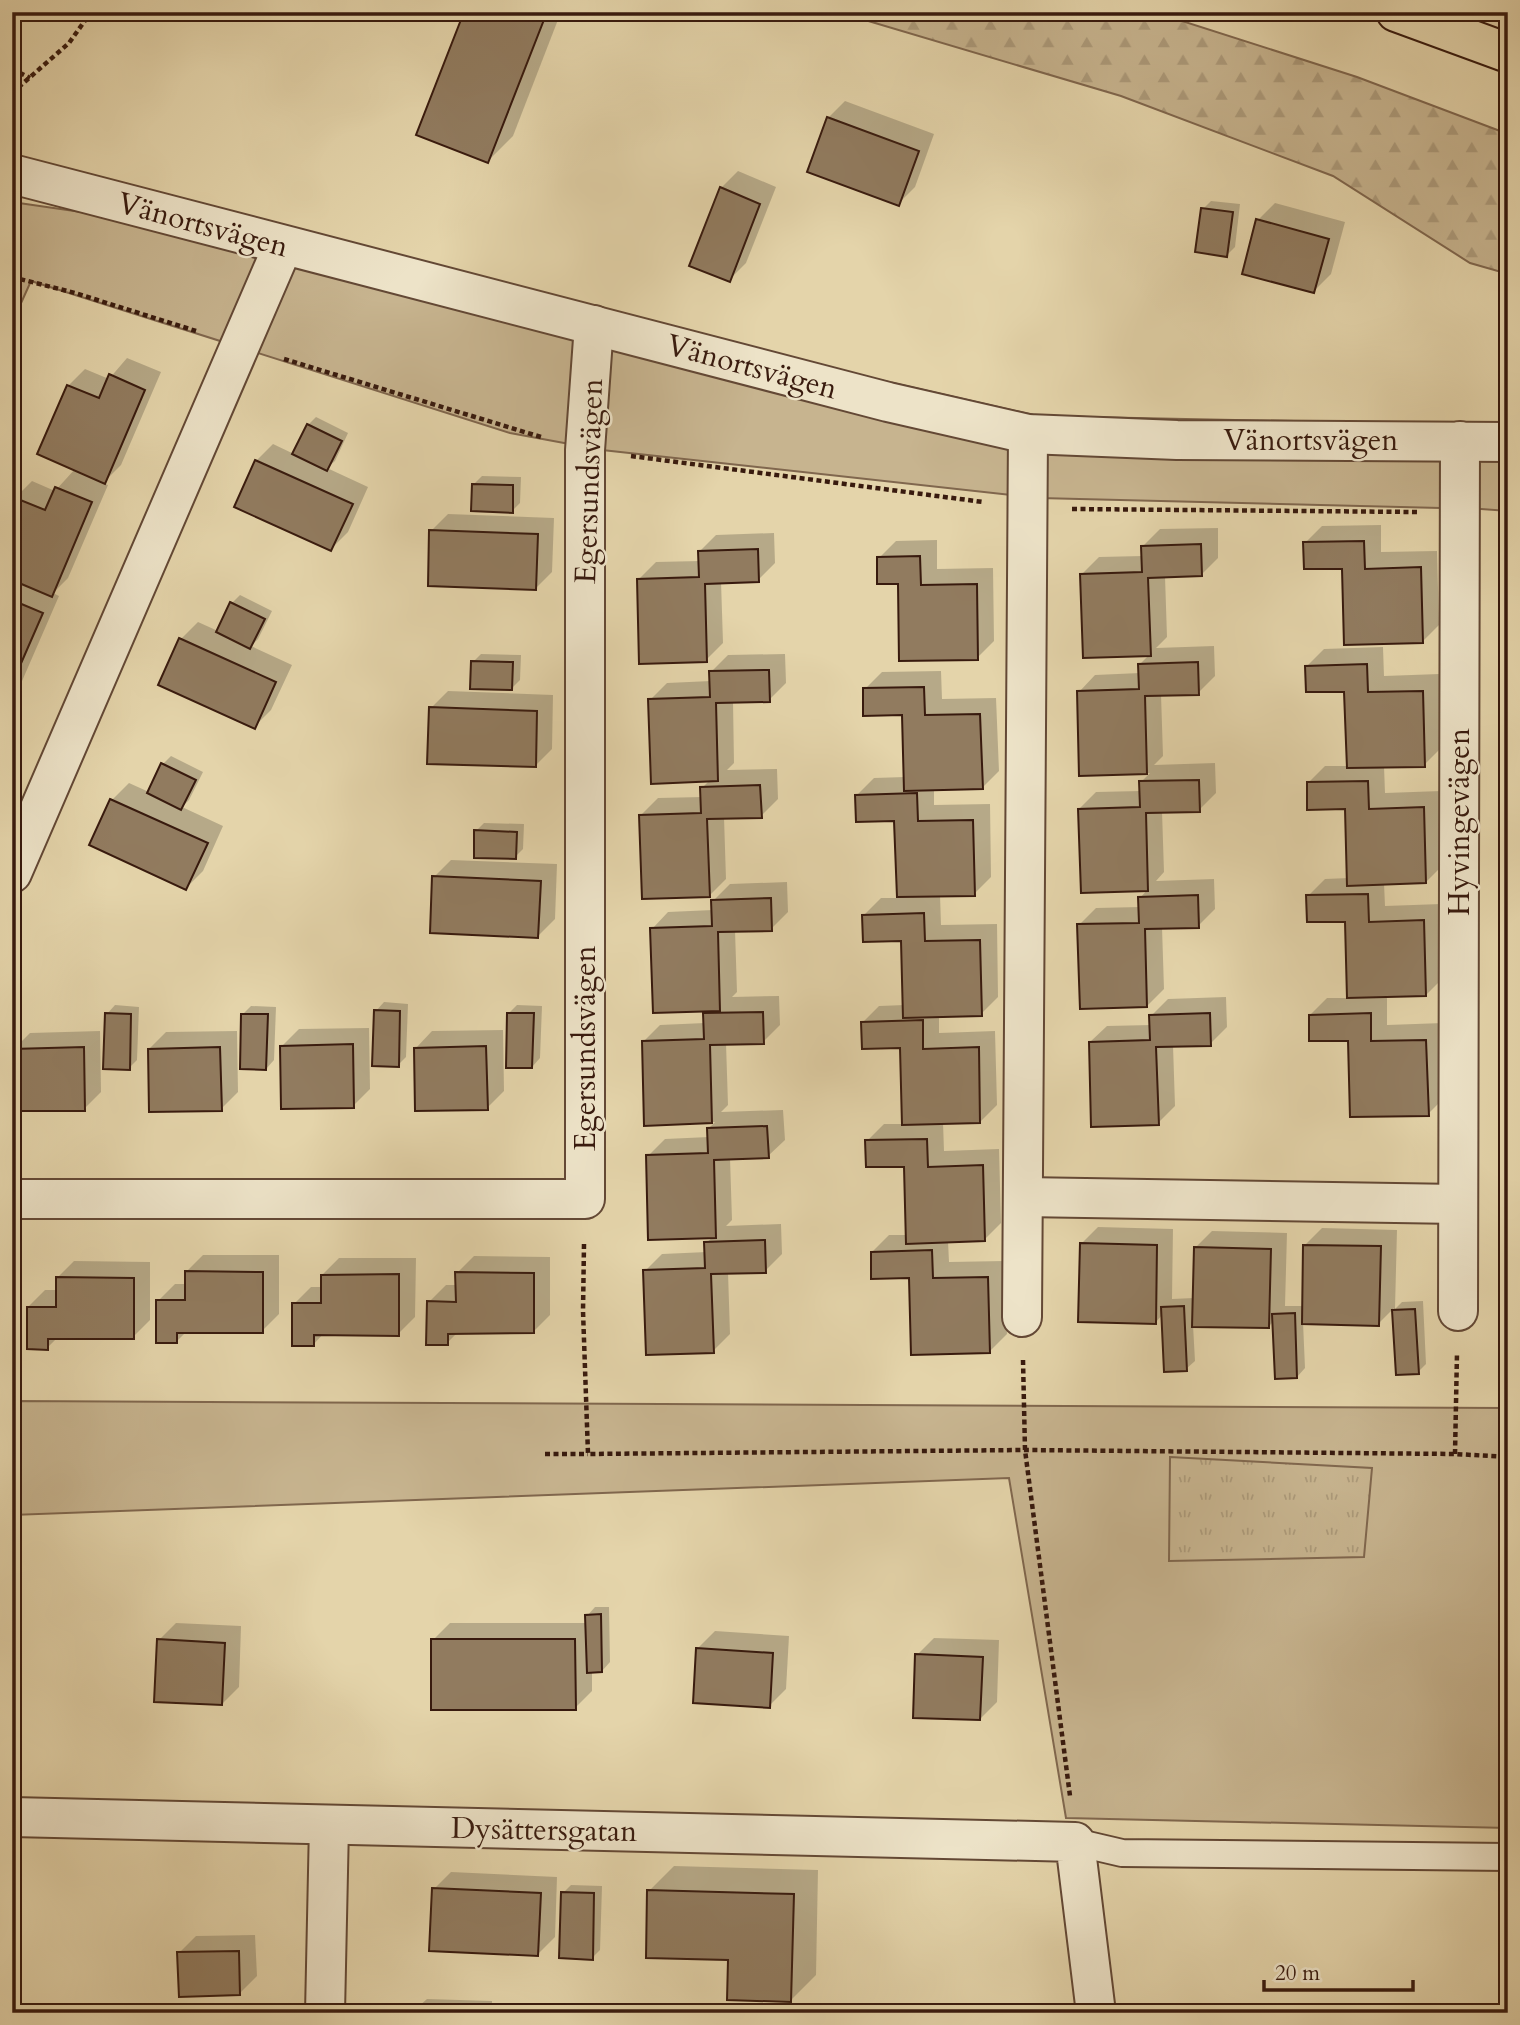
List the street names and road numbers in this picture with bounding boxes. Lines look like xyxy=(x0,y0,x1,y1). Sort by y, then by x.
street label: Vänortsvägen xyxy=(113,183,293,267)
street label: Vänortsvägen xyxy=(662,325,842,409)
street label: Egersundsvägen xyxy=(565,378,613,584)
street label: Vänortsvägen xyxy=(1224,420,1398,461)
street label: Hyvingevägen xyxy=(1439,728,1480,916)
street label: Egersundsvägen xyxy=(565,945,606,1151)
street label: Dysättersgatan xyxy=(451,1808,637,1852)

